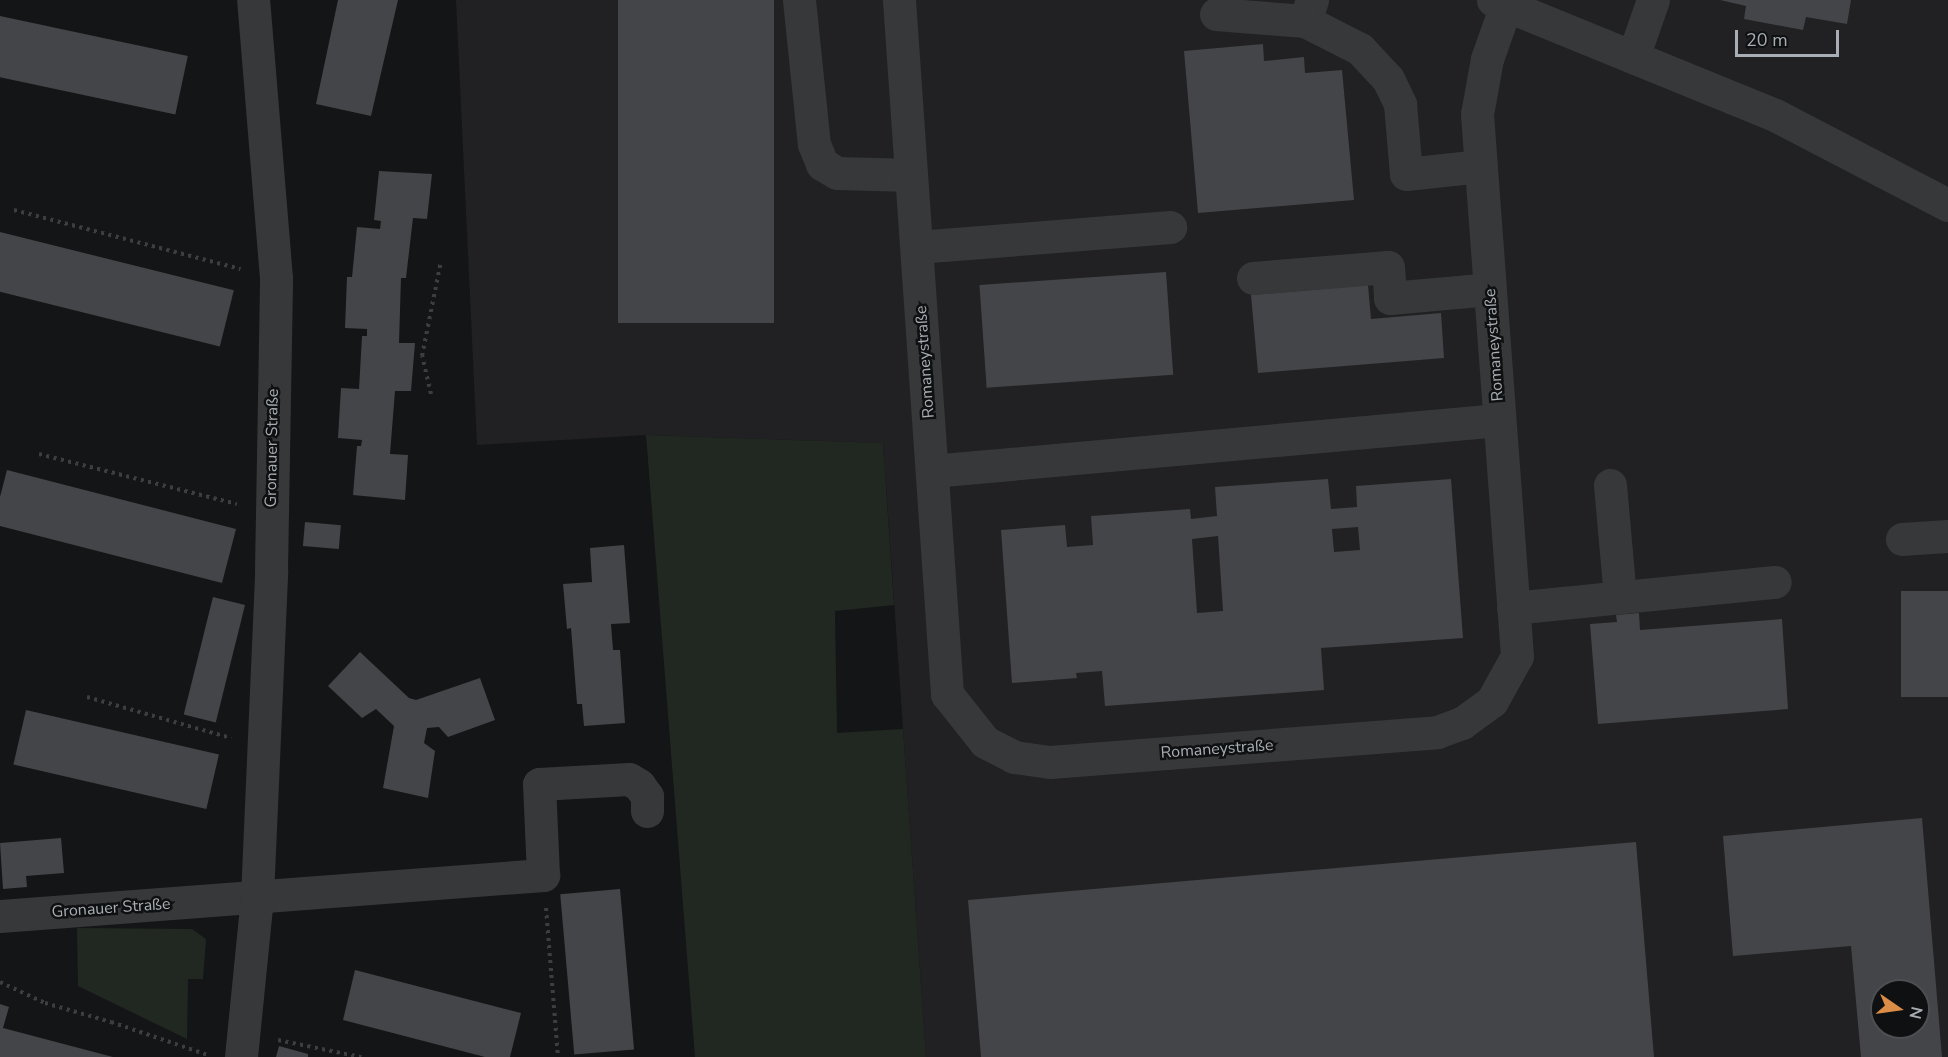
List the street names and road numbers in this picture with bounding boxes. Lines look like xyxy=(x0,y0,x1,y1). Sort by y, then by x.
street label: Romaneystraße xyxy=(1480,288,1508,402)
street label: Romaneystraße xyxy=(911,305,939,419)
street label: Gronauer Straße xyxy=(261,388,283,508)
street label: Romaneystraße xyxy=(1160,735,1274,763)
street label: Gronauer Straße xyxy=(51,894,171,922)

